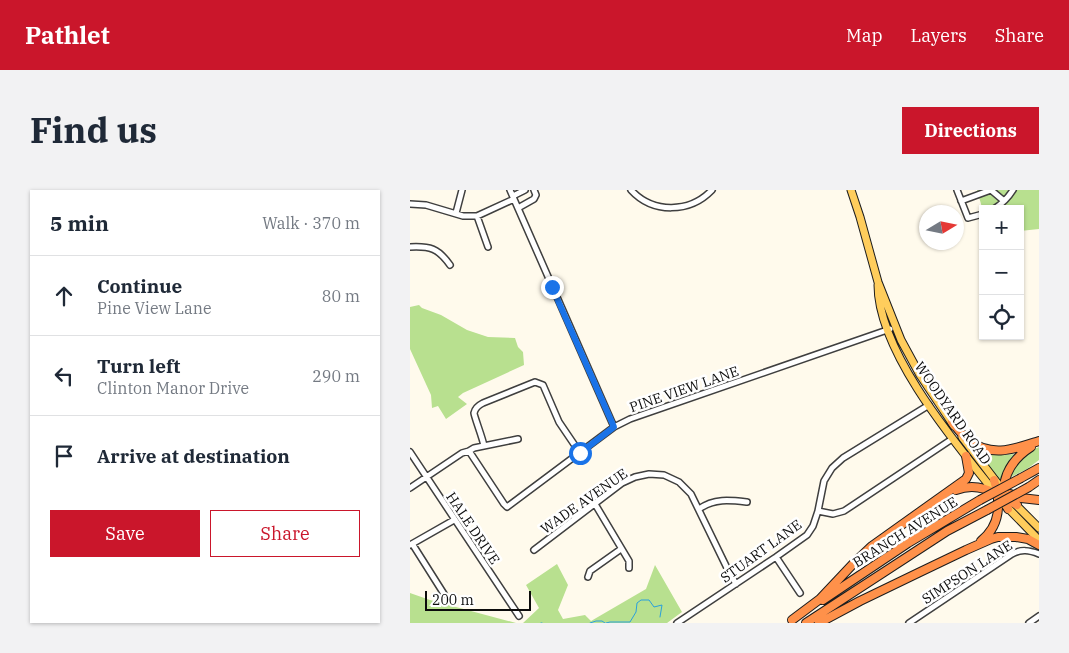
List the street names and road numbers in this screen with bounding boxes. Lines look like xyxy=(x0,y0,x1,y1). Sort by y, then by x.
street label: WOODYARD ROAD xyxy=(911,358,995,468)
street label: PINE VIEW LANE xyxy=(627,362,741,416)
street label: WADE AVENUE xyxy=(537,464,631,538)
street label: HALE DRIVE xyxy=(442,488,504,568)
street label: BRANCH AVENUE xyxy=(849,493,961,571)
street label: STUART LANE xyxy=(717,515,805,587)
street label: SIMPSON LANE xyxy=(918,536,1016,608)

